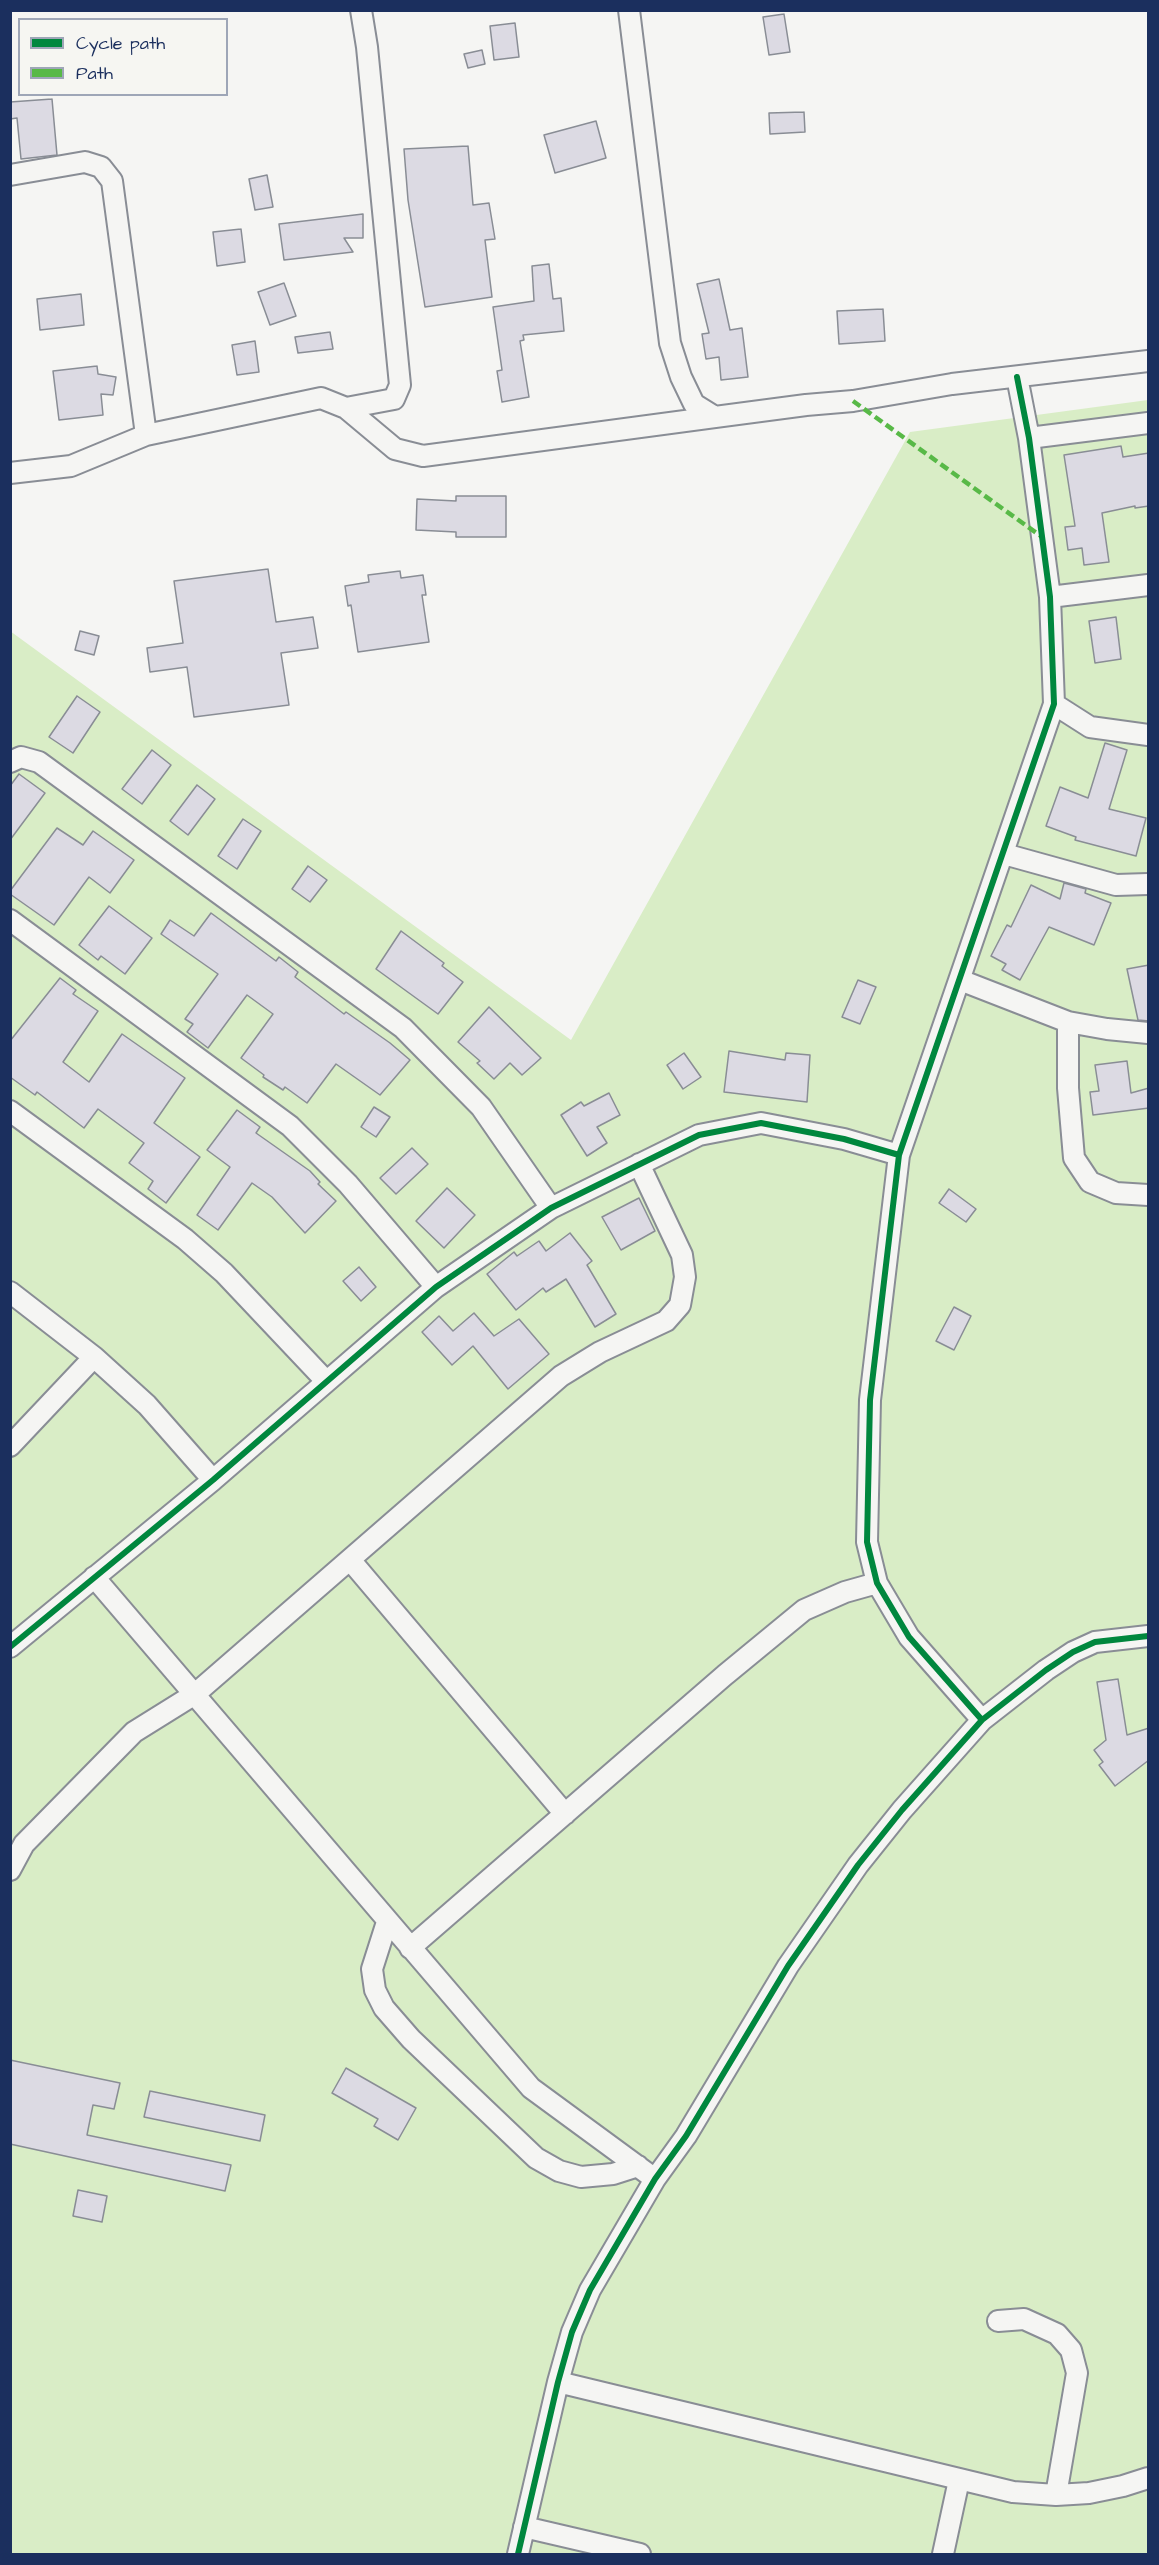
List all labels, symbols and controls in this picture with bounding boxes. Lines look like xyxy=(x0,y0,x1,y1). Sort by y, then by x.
legend xyxy=(18,18,228,96)
text: Cycle path xyxy=(76,31,165,56)
text: Path xyxy=(76,61,113,86)

